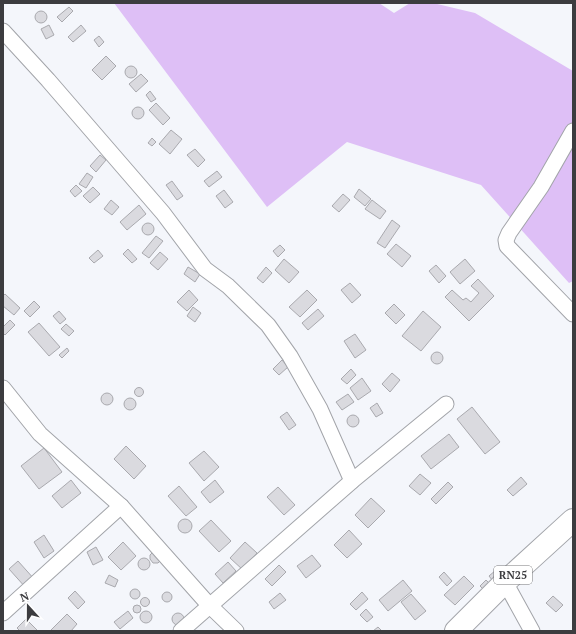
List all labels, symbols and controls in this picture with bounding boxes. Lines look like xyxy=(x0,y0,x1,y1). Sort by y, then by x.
road number: RN25 xyxy=(494,566,532,584)
north arrow xyxy=(8,586,48,626)
text: N xyxy=(18,588,31,605)

